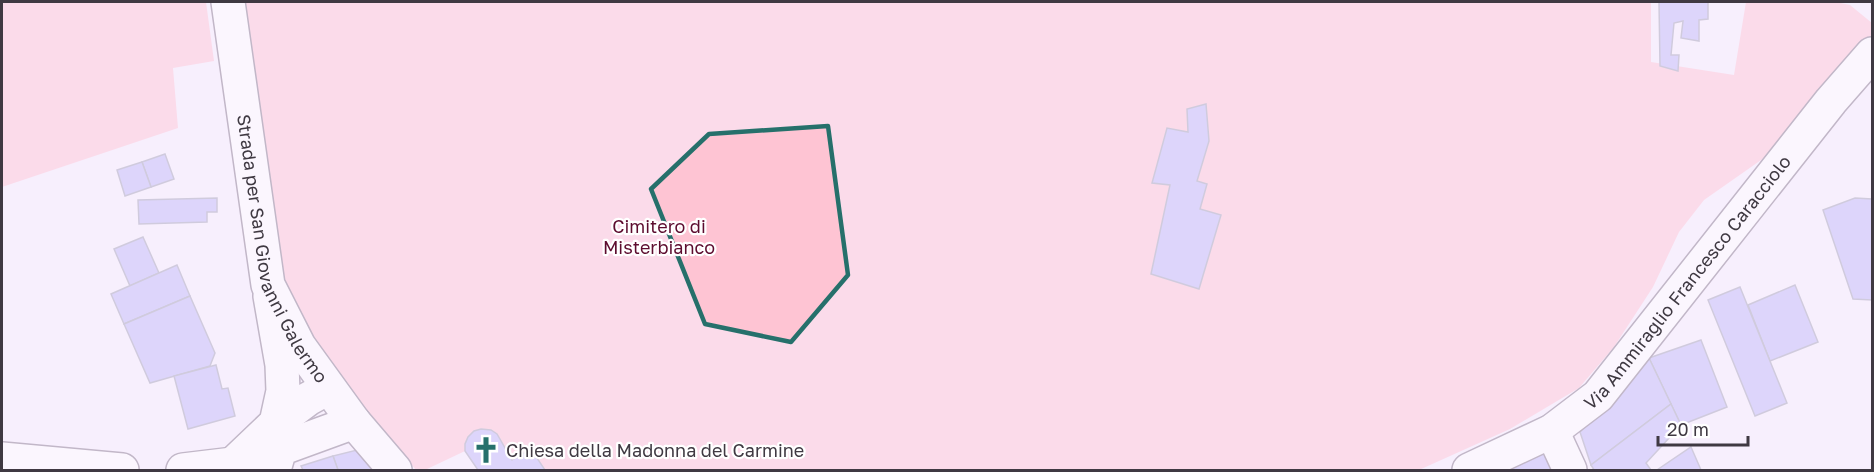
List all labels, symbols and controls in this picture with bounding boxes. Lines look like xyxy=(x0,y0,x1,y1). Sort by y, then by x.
street label: Strada per San Giovanni Galermo xyxy=(233,113,333,387)
street label: Via Ammiraglio Francesco Caracciolo xyxy=(1579,151,1795,414)
park label: Cimitero di Misterbianco xyxy=(603,215,715,258)
scale bar xyxy=(1658,409,1748,447)
text: 20 m xyxy=(1667,418,1709,440)
church icon: Chiesa della Madonna del Carmine xyxy=(471,435,501,465)
place label: Chiesa della Madonna del Carmine xyxy=(506,439,804,461)

